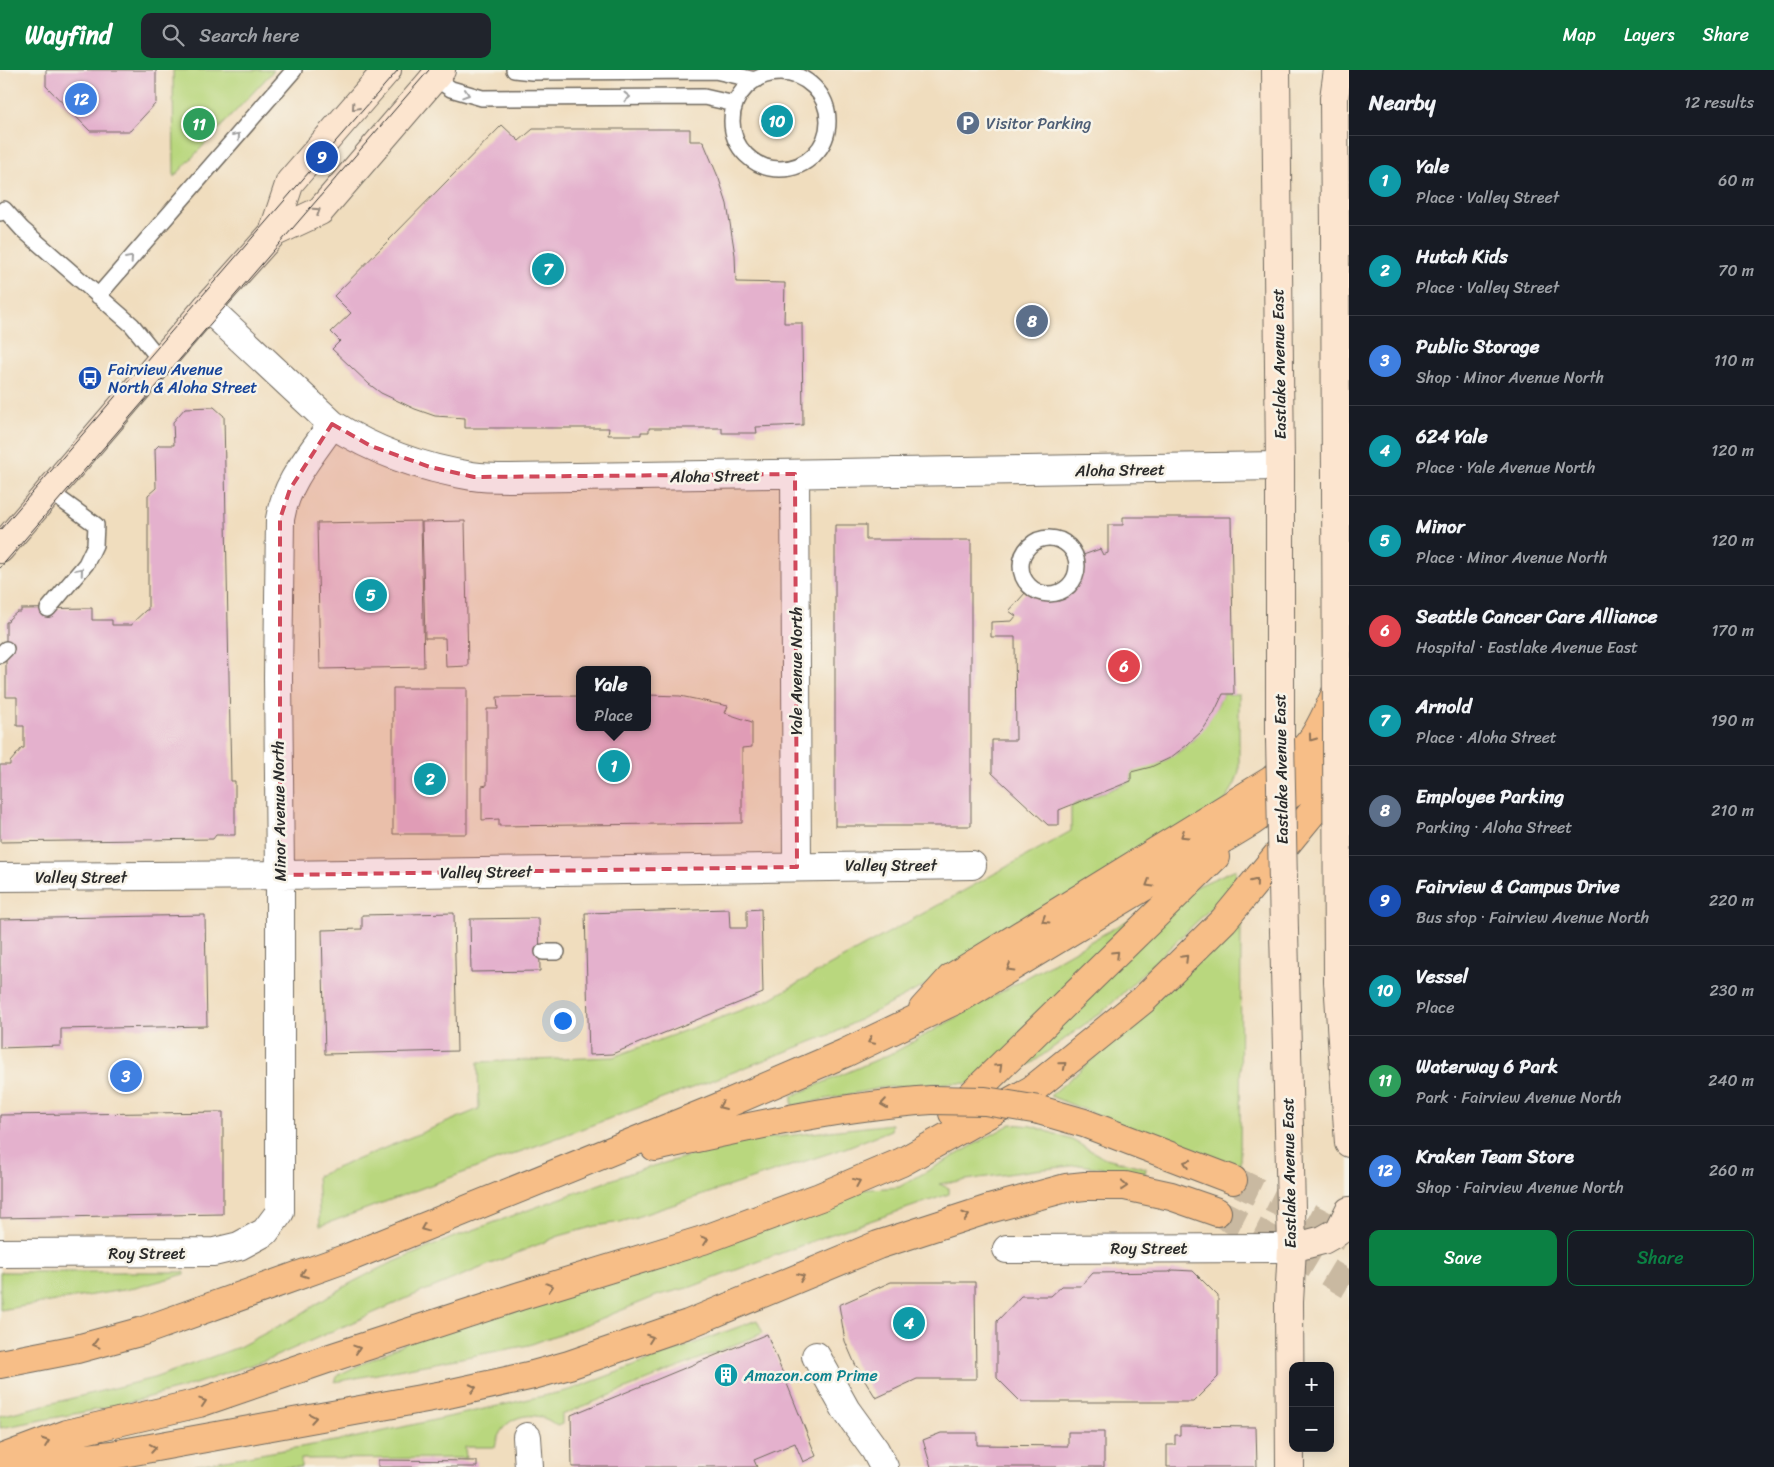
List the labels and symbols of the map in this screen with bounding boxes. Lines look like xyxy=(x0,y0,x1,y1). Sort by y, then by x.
pin: 12 xyxy=(65,80,97,118)
one-way arrow xyxy=(461,88,469,98)
one-way arrow xyxy=(624,92,632,102)
one-way arrow xyxy=(352,101,361,110)
pin: 10 xyxy=(761,102,793,140)
pin: 11 xyxy=(183,105,215,143)
place label: Visitor Parking xyxy=(986,109,1091,138)
parking icon: Visitor Parking xyxy=(955,110,981,136)
one-way arrow xyxy=(231,133,240,142)
pin: 9 xyxy=(306,138,338,176)
one-way arrow xyxy=(312,208,321,218)
pin: 7 xyxy=(532,250,564,288)
one-way arrow xyxy=(124,255,133,264)
street label: Eastlake Avenue East xyxy=(1263,288,1295,440)
pin: 8 xyxy=(1016,302,1048,340)
place label: Fairview Avenue North & Aloha Street xyxy=(108,355,257,402)
bus stop icon: Fairview Avenue North & Aloha Street xyxy=(77,365,103,391)
street label: Aloha Street xyxy=(1074,455,1165,485)
street label: Aloha Street xyxy=(669,461,760,491)
one-way arrow xyxy=(74,568,83,577)
pin: 5 xyxy=(355,576,387,614)
street label: Yale Avenue North xyxy=(782,607,811,735)
pin: 6 xyxy=(1108,647,1140,685)
street label: Eastlake Avenue East xyxy=(1265,693,1297,845)
one-way arrow xyxy=(1309,732,1318,742)
street label: Minor Avenue North xyxy=(263,740,295,882)
pin: 1 xyxy=(598,747,630,785)
pin: 2 xyxy=(414,760,446,798)
one-way arrow xyxy=(1180,828,1189,838)
street label: Valley Street xyxy=(845,851,938,880)
street label: Valley Street xyxy=(440,857,533,887)
street label: Valley Street xyxy=(35,863,128,892)
one-way arrow xyxy=(1146,878,1155,888)
one-way arrow xyxy=(1249,879,1258,888)
one-way arrow xyxy=(1042,914,1051,924)
one-way arrow xyxy=(1110,951,1119,960)
one-way arrow xyxy=(1180,955,1189,964)
one-way arrow xyxy=(1006,961,1015,971)
your location xyxy=(550,1008,576,1034)
one-way arrow xyxy=(867,1035,876,1045)
pin: 3 xyxy=(110,1057,142,1095)
one-way arrow xyxy=(1057,1063,1066,1071)
one-way arrow xyxy=(994,1064,1003,1073)
street label: Eastlake Avenue East xyxy=(1273,1097,1305,1249)
one-way arrow xyxy=(718,1099,727,1110)
one-way arrow xyxy=(879,1099,888,1109)
one-way arrow xyxy=(1183,1158,1192,1169)
one-way arrow xyxy=(852,1177,861,1188)
one-way arrow xyxy=(1121,1181,1129,1192)
one-way arrow xyxy=(961,1212,970,1222)
one-way arrow xyxy=(420,1221,429,1232)
street label: Roy Street xyxy=(1111,1234,1187,1263)
one-way arrow xyxy=(701,1235,709,1245)
street label: Roy Street xyxy=(109,1239,185,1268)
one-way arrow xyxy=(300,1268,309,1278)
one-way arrow xyxy=(796,1273,805,1283)
one-way arrow xyxy=(545,1283,554,1293)
pin: 4 xyxy=(893,1304,925,1342)
one-way arrow xyxy=(645,1334,654,1344)
one-way arrow xyxy=(93,1338,101,1348)
one-way arrow xyxy=(352,1345,360,1355)
place label: Amazon.com Prime xyxy=(743,1361,878,1390)
building icon: Amazon.com Prime xyxy=(713,1362,739,1388)
one-way arrow xyxy=(468,1383,477,1394)
one-way arrow xyxy=(198,1397,207,1407)
one-way arrow xyxy=(308,1413,317,1423)
one-way arrow xyxy=(41,1438,49,1448)
one-way arrow xyxy=(149,1443,157,1453)

